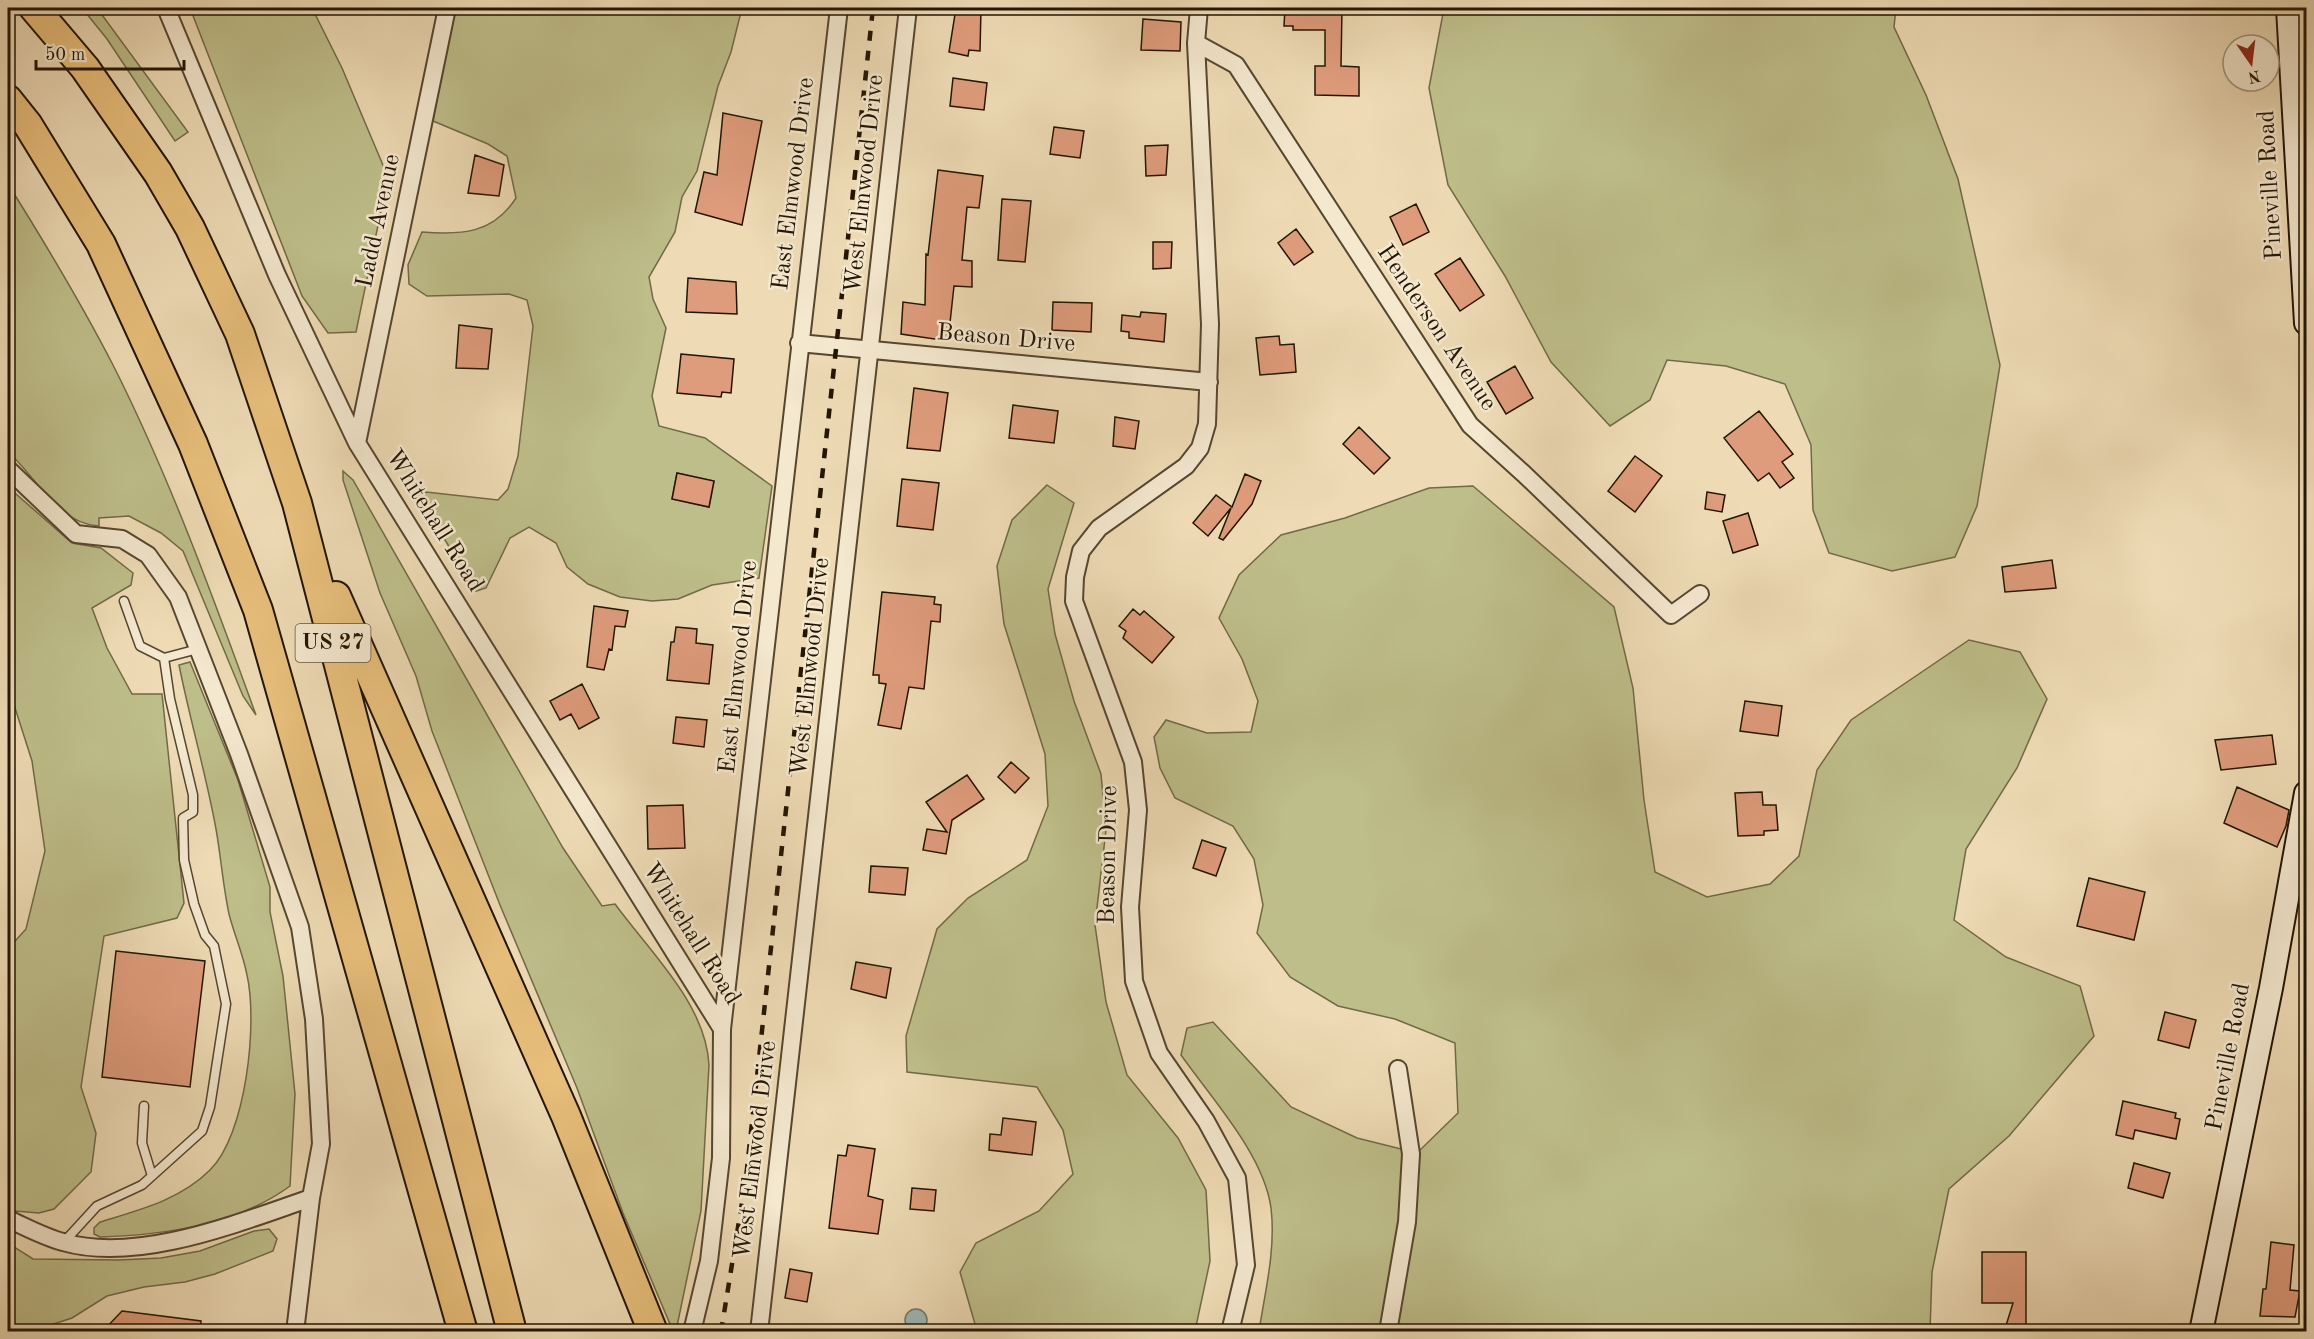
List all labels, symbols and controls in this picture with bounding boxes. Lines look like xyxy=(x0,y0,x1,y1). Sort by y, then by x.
scale bar xyxy=(36,33,184,71)
north arrow xyxy=(2221,33,2281,93)
text: 50 m xyxy=(45,46,85,64)
text: N xyxy=(2246,66,2262,85)
street label: West Elmwood Drive xyxy=(842,73,888,295)
street label: East Elmwood Drive xyxy=(769,76,819,292)
street label: Pineville Road xyxy=(2255,109,2287,261)
street label: Ladd Avenue xyxy=(353,152,405,290)
street label: Henderson Avenue xyxy=(1372,241,1500,415)
street label: Beason Drive xyxy=(936,321,1076,357)
street label: Whitehall Road xyxy=(381,446,487,596)
street label: West Elmwood Drive xyxy=(788,556,834,778)
street label: East Elmwood Drive xyxy=(716,559,762,775)
road number: US 27 xyxy=(296,624,370,662)
street label: Beason Drive xyxy=(1096,785,1122,925)
street label: Whitehall Road xyxy=(638,859,744,1009)
street label: Pineville Road xyxy=(2203,981,2255,1133)
street label: West Elmwood Drive xyxy=(731,1039,781,1261)

